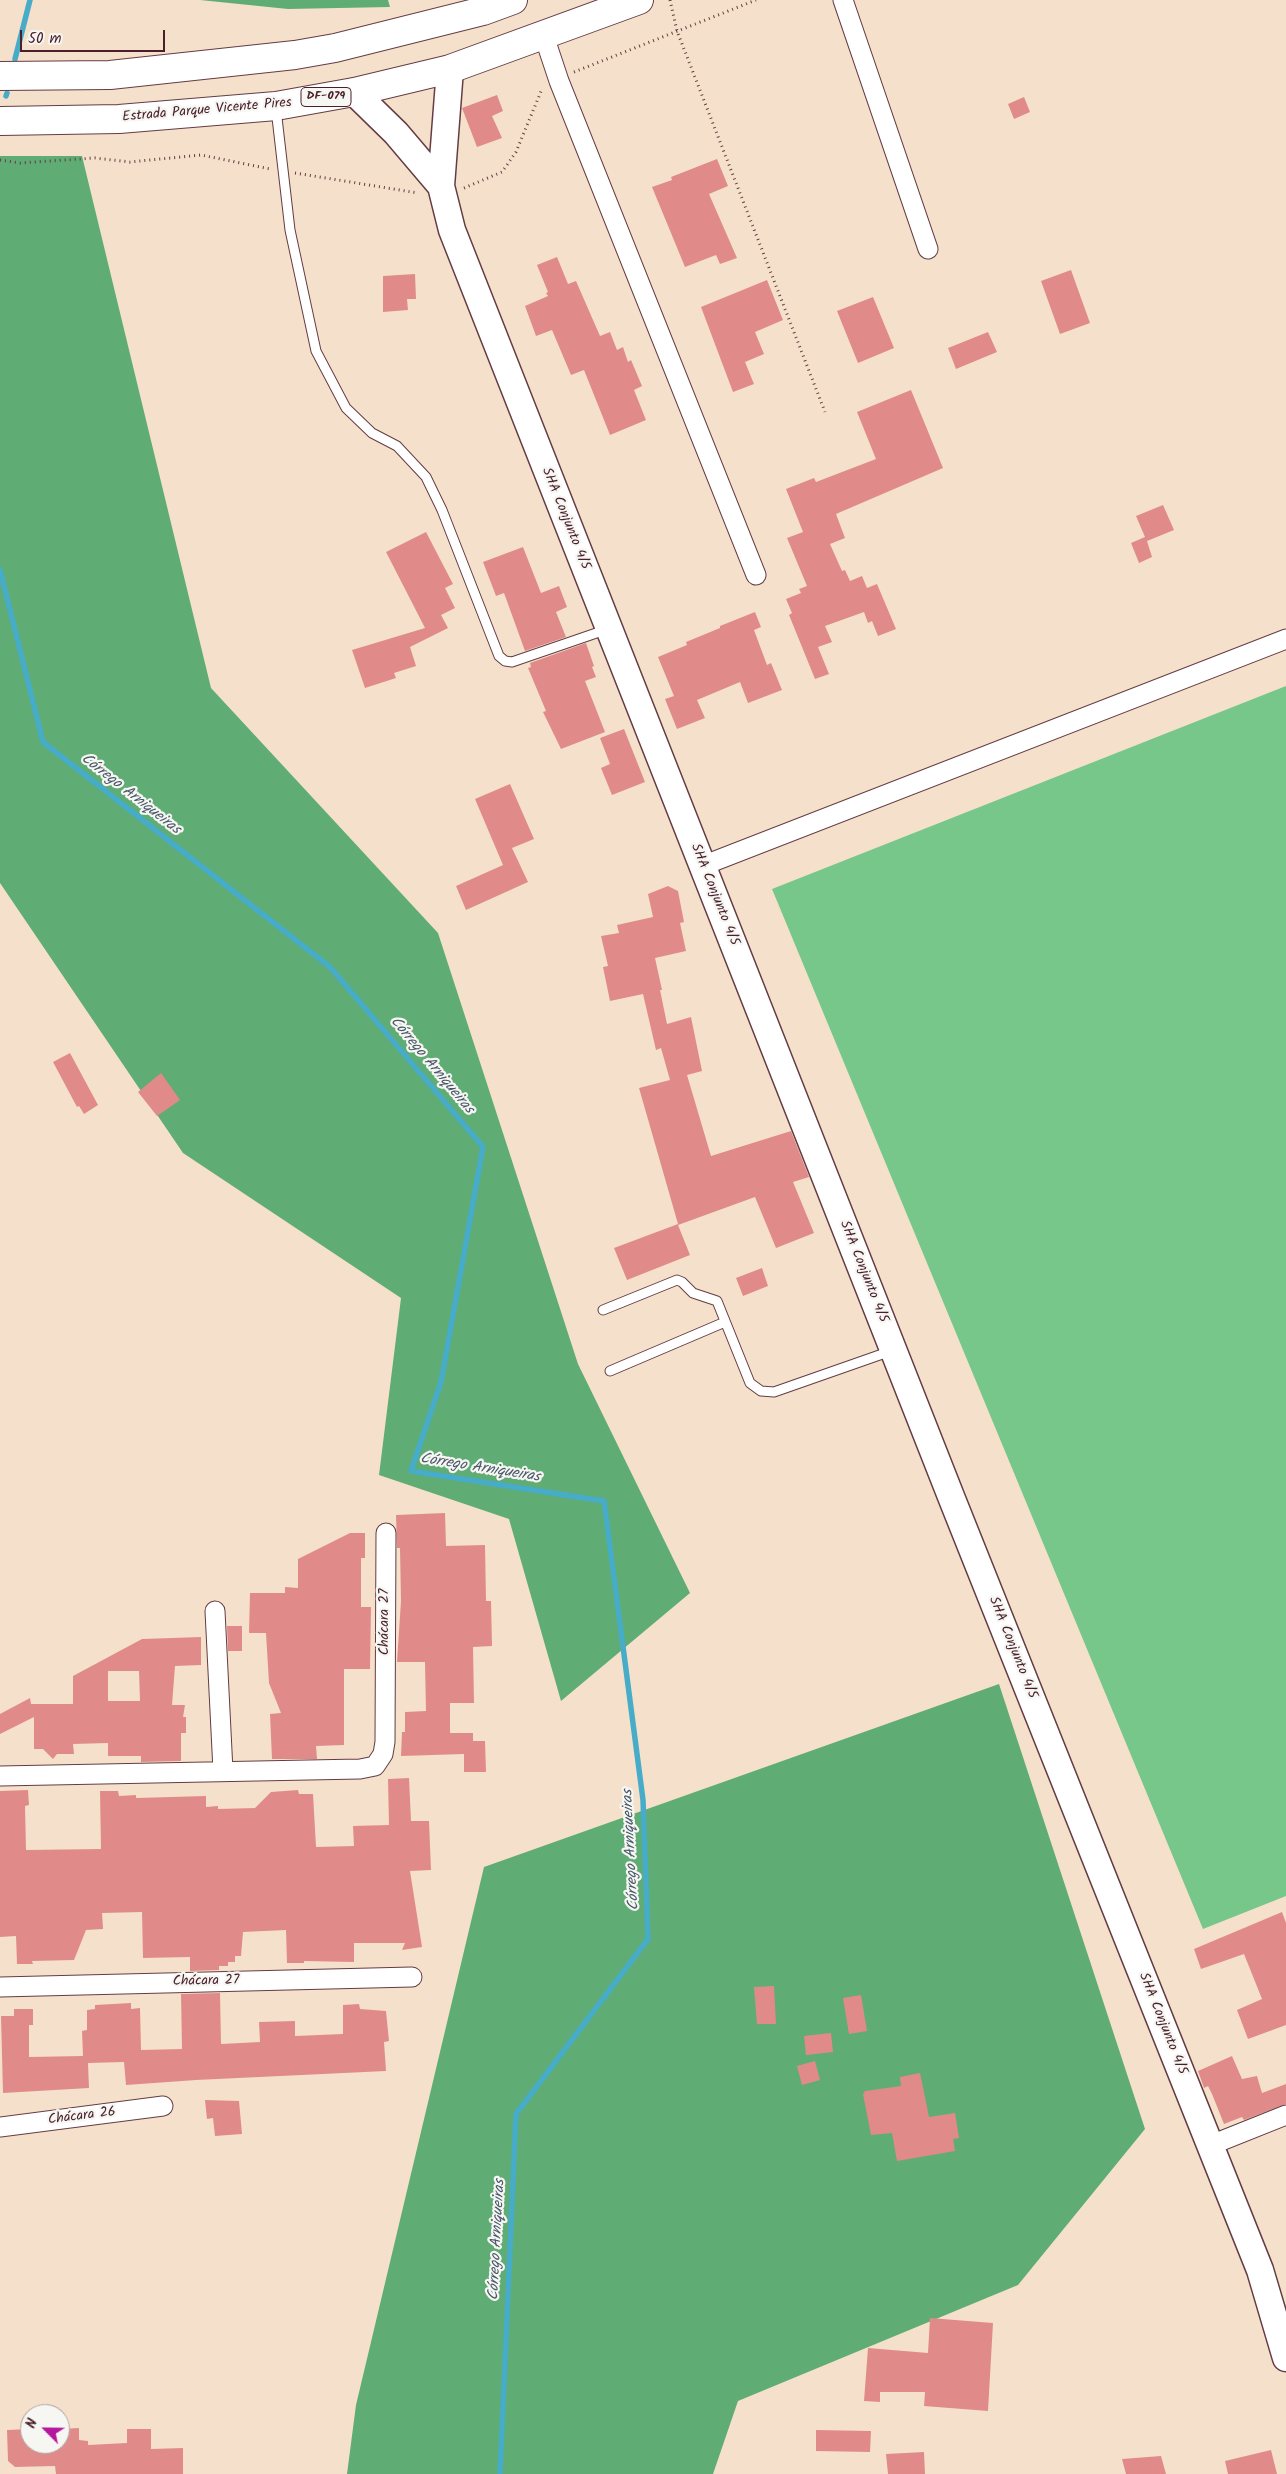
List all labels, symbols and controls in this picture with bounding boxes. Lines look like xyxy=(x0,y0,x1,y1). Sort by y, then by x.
scale bar xyxy=(22,20,168,52)
text: 50 m xyxy=(28,27,62,51)
road number: DF-079 xyxy=(301,88,351,106)
street label: Estrada Parque Vicente Pires xyxy=(122,95,292,127)
street label: SHA Conjunto 4/5 xyxy=(537,466,593,572)
water label: Córrego Arniqueiras xyxy=(77,751,183,839)
street label: SHA Conjunto 4/5 xyxy=(686,842,742,948)
water label: Córrego Arniqueiras xyxy=(385,1014,477,1118)
street label: SHA Conjunto 4/5 xyxy=(835,1219,891,1325)
water label: Córrego Arniqueiras xyxy=(419,1451,541,1487)
street label: Chácara 27 xyxy=(378,1589,394,1655)
street label: SHA Conjunto 4/5 xyxy=(984,1595,1040,1701)
water label: Córrego Arniqueiras xyxy=(620,1789,644,1911)
street label: SHA Conjunto 4/5 xyxy=(1134,1971,1190,2077)
street label: Chácara 27 xyxy=(173,1973,239,1991)
street label: Chácara 26 xyxy=(47,2105,117,2129)
water label: Córrego Arniqueiras xyxy=(486,2179,510,2301)
north arrow xyxy=(20,2404,70,2454)
text: N xyxy=(20,2415,44,2432)

